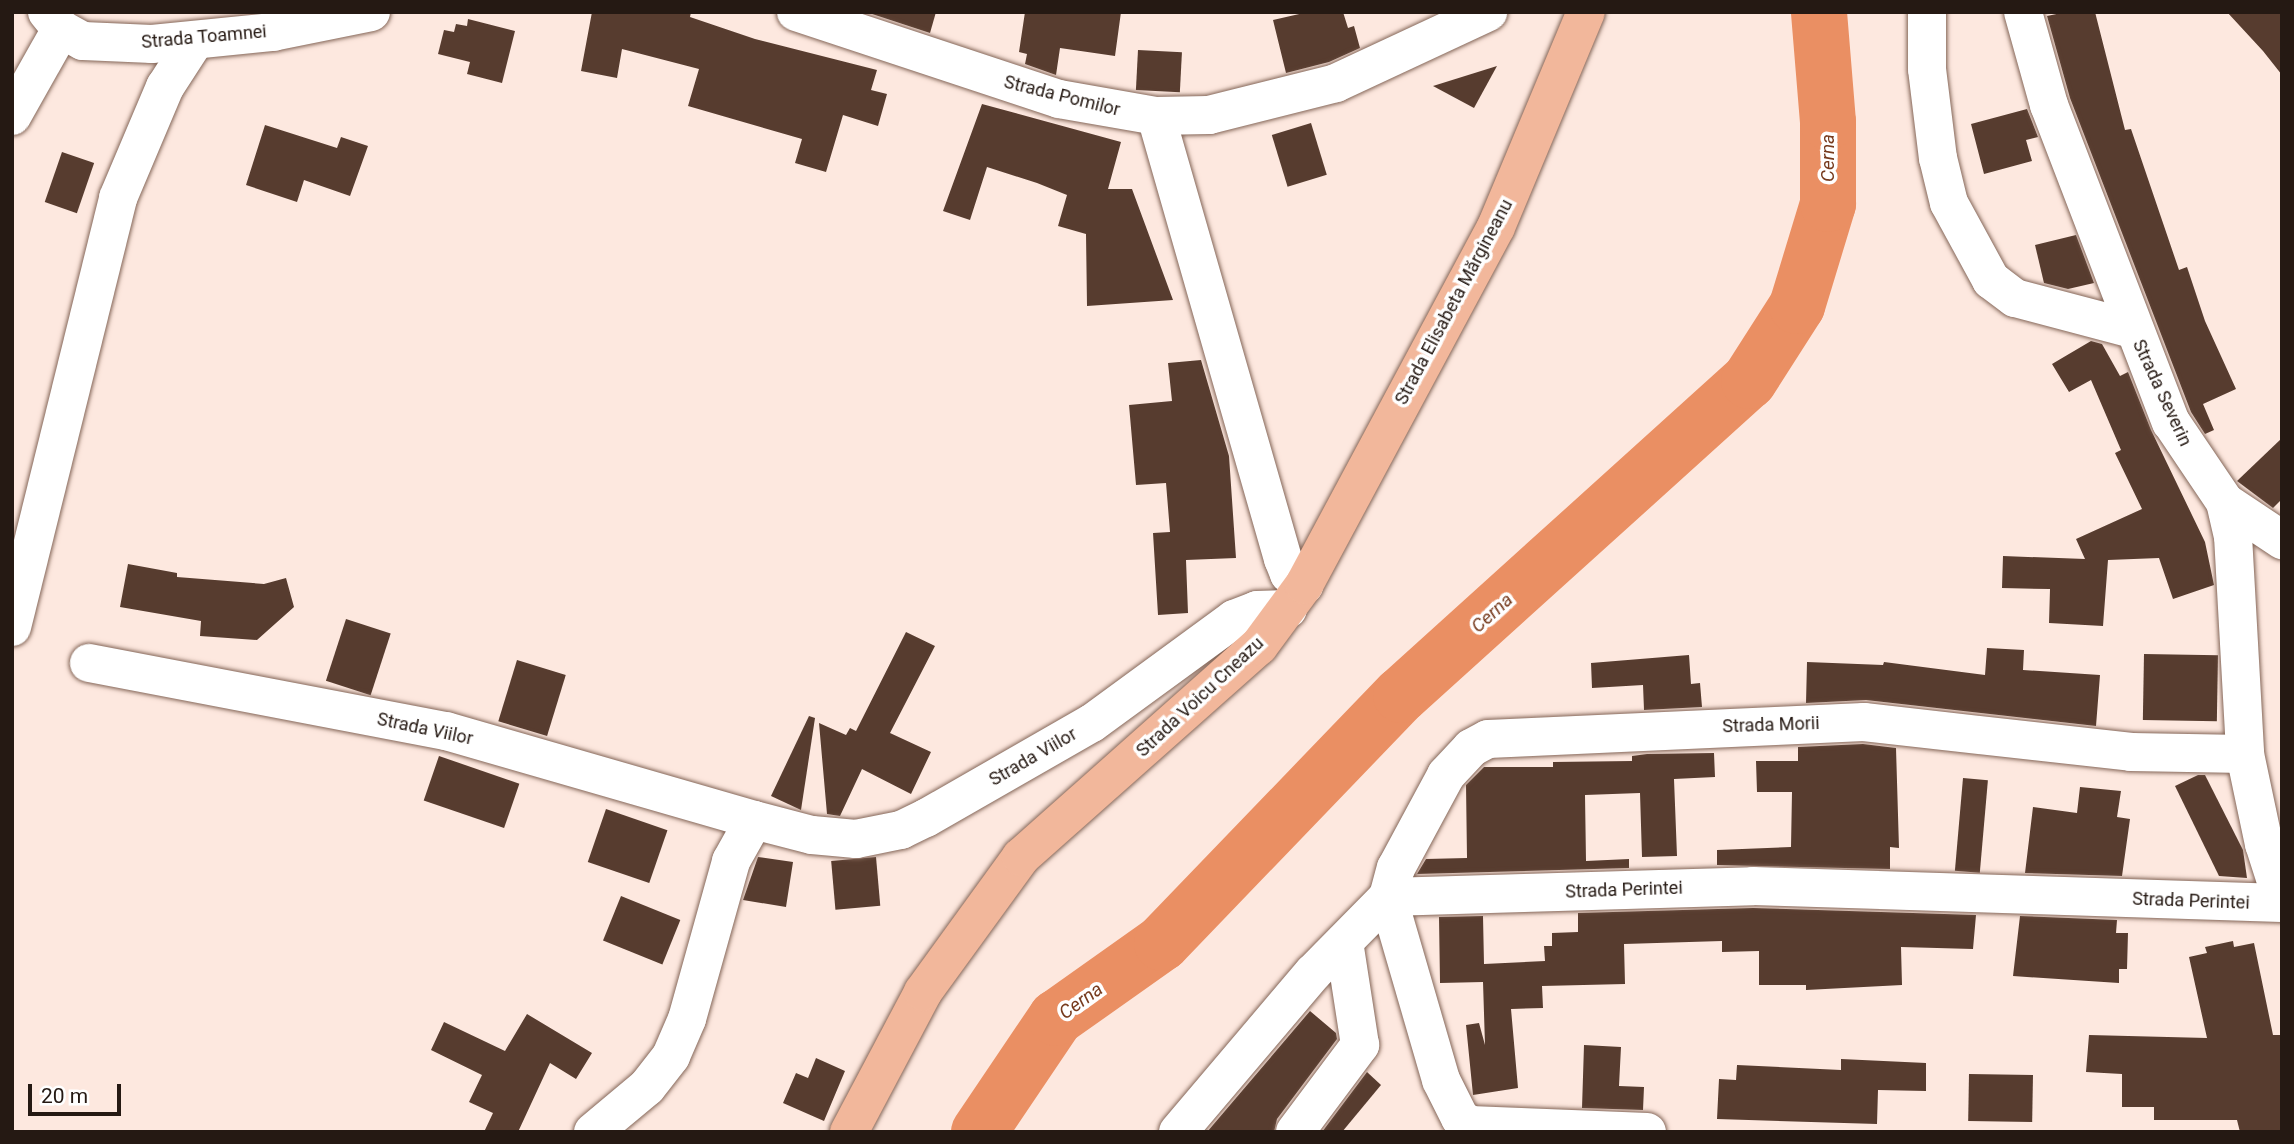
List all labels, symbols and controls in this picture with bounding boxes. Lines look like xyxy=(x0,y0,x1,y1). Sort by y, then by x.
street label: Strada Toamnei xyxy=(140,21,268,53)
street label: Strada Pomilor xyxy=(1002,71,1122,121)
water label: Cerna xyxy=(1817,134,1839,182)
street label: Strada Elisabeta Mărgineanu xyxy=(1391,196,1517,408)
street label: Strada Severin xyxy=(2128,336,2196,450)
water label: Cerna xyxy=(1466,588,1518,638)
street label: Strada Voicu Cneazu xyxy=(1132,633,1268,761)
street label: Strada Viilor xyxy=(375,708,475,750)
street label: Strada Morii xyxy=(1722,713,1820,737)
street label: Strada Viilor xyxy=(985,723,1081,791)
street label: Strada Perintei xyxy=(1565,877,1683,903)
street label: Strada Perintei xyxy=(2132,888,2250,914)
water label: Cerna xyxy=(1055,978,1107,1024)
scale bar xyxy=(32,1070,124,1114)
text: 20 m xyxy=(41,1084,88,1108)

